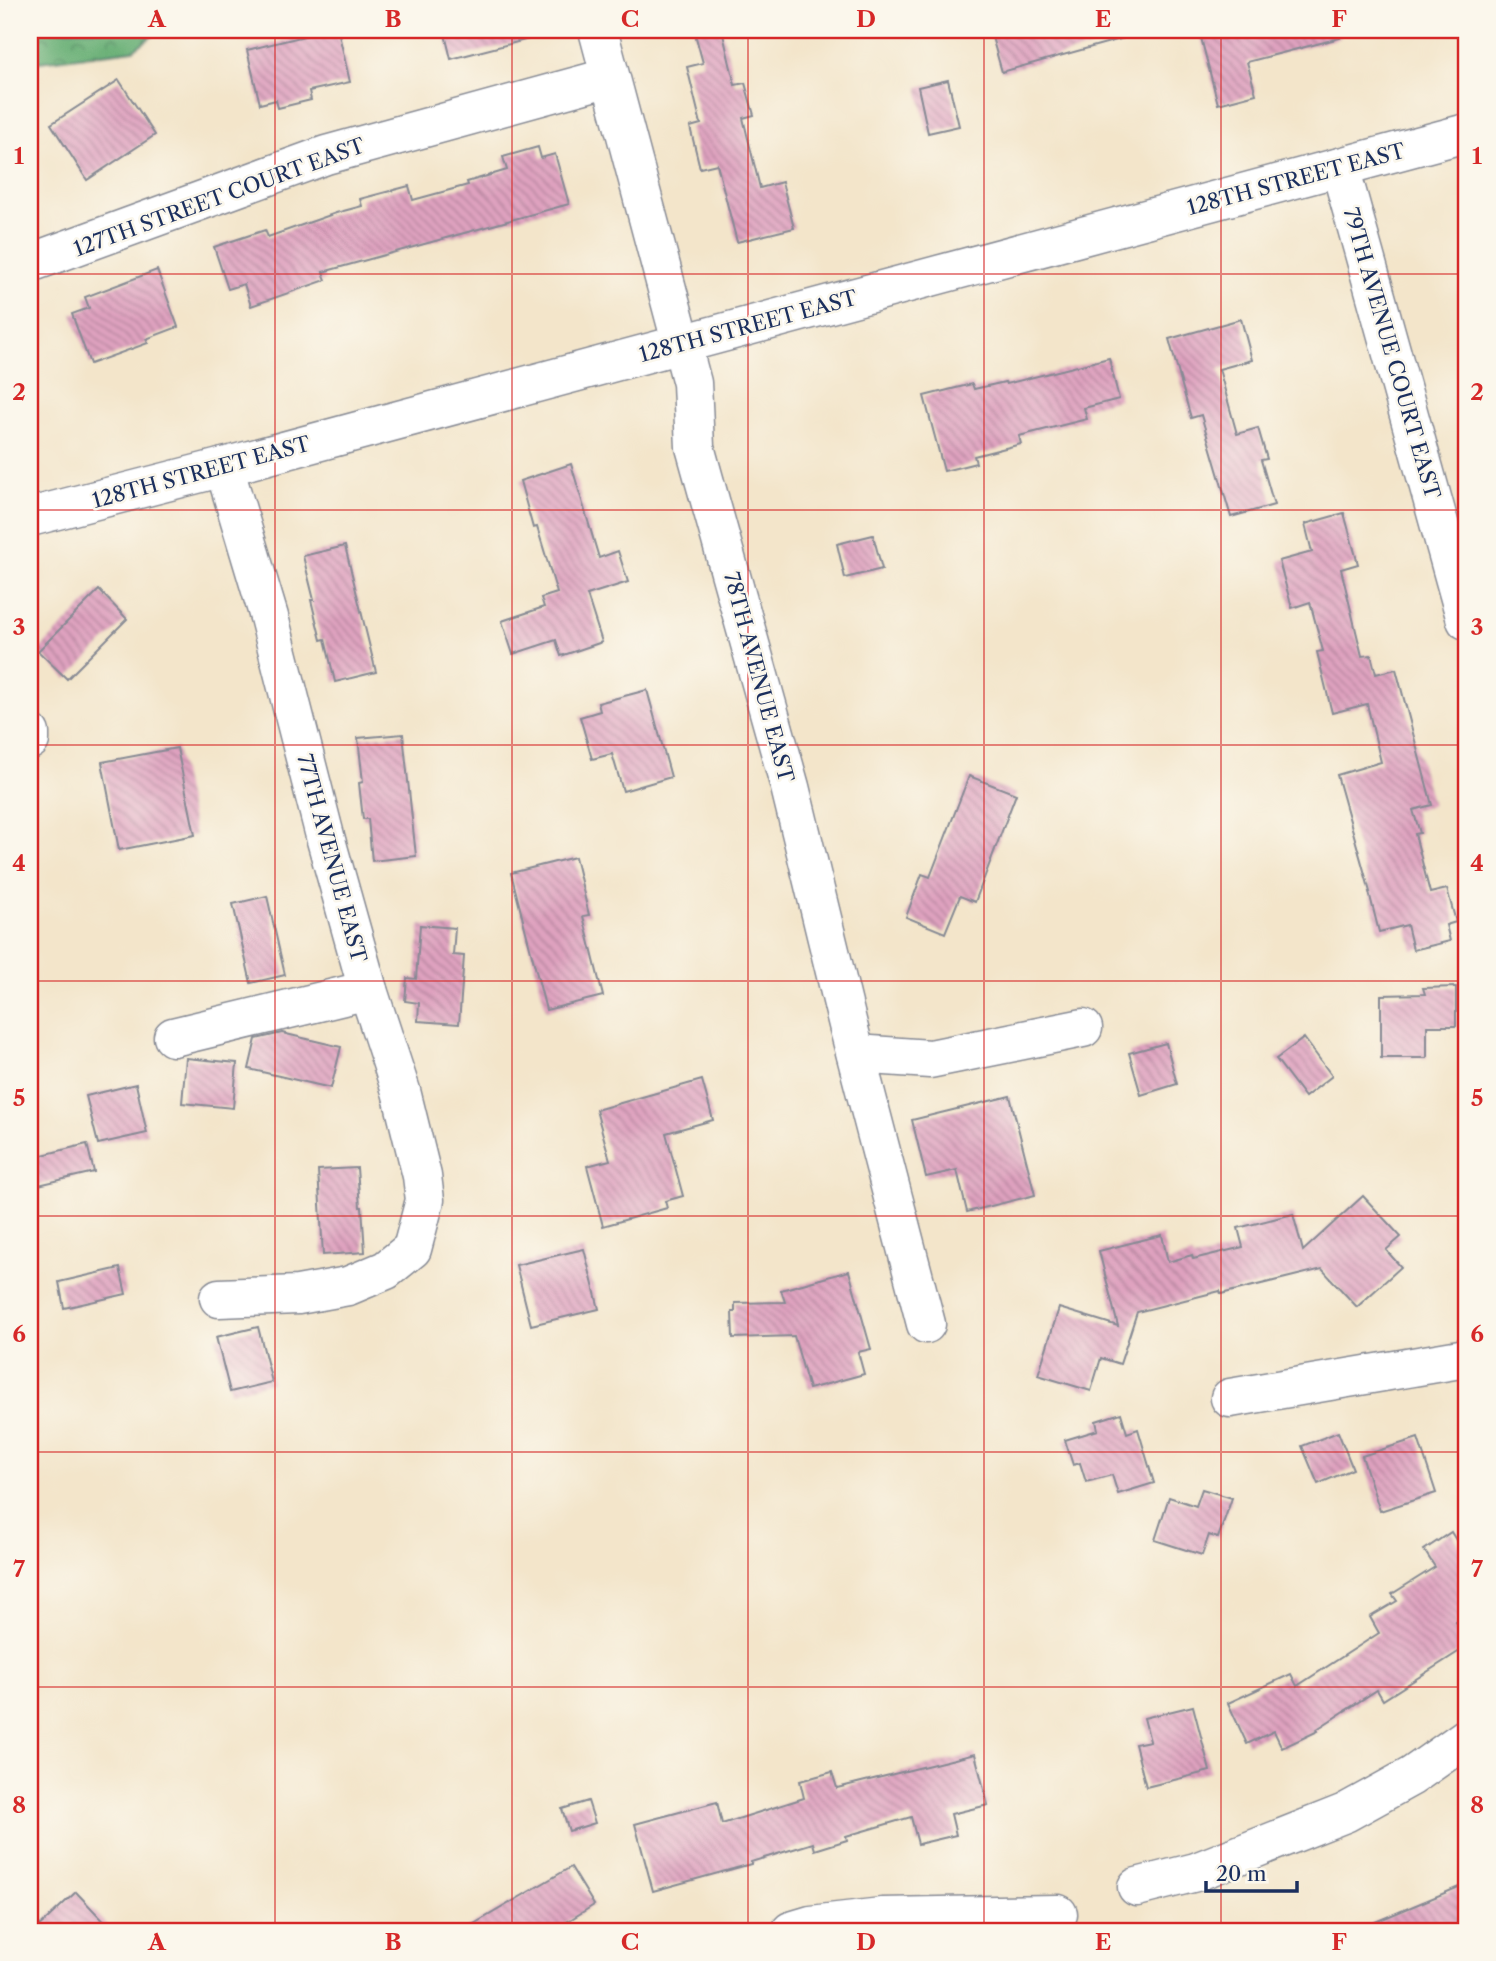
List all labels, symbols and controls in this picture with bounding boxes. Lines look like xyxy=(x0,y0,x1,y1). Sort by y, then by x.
text: A xyxy=(147,5,167,33)
text: B xyxy=(384,5,402,33)
text: C xyxy=(621,5,639,33)
text: D xyxy=(856,5,876,33)
text: E xyxy=(1095,5,1111,33)
text: F xyxy=(1331,5,1347,33)
street label: 127TH STREET COURT EAST xyxy=(70,133,368,261)
street label: 128TH STREET EAST xyxy=(1184,138,1408,220)
text: 1 xyxy=(14,142,25,170)
text: 1 xyxy=(1472,142,1483,170)
street label: 79TH AVENUE COURT EAST xyxy=(1338,204,1446,502)
street label: 128TH STREET EAST xyxy=(636,285,860,367)
text: 2 xyxy=(12,378,26,406)
text: 2 xyxy=(1470,378,1484,406)
street label: 128TH STREET EAST xyxy=(89,431,313,513)
street label: 78TH AVENUE EAST xyxy=(719,569,799,785)
text: 3 xyxy=(13,613,26,641)
text: 3 xyxy=(1471,613,1484,641)
street label: 77TH AVENUE EAST xyxy=(292,751,372,965)
text: 4 xyxy=(12,849,26,877)
text: 4 xyxy=(1470,849,1484,877)
text: 5 xyxy=(13,1084,25,1112)
text: 5 xyxy=(1471,1084,1483,1112)
text: 6 xyxy=(12,1320,26,1348)
text: 6 xyxy=(1470,1320,1484,1348)
text: 7 xyxy=(13,1555,25,1583)
text: 7 xyxy=(1471,1555,1483,1583)
text: 8 xyxy=(12,1791,26,1819)
text: 8 xyxy=(1470,1791,1484,1819)
scale bar xyxy=(1206,1849,1296,1893)
text: 20 m xyxy=(1216,1861,1267,1886)
text: A xyxy=(147,1928,167,1956)
text: B xyxy=(384,1928,402,1956)
text: C xyxy=(621,1928,639,1956)
text: D xyxy=(856,1928,876,1956)
text: E xyxy=(1095,1928,1111,1956)
text: F xyxy=(1331,1928,1347,1956)

